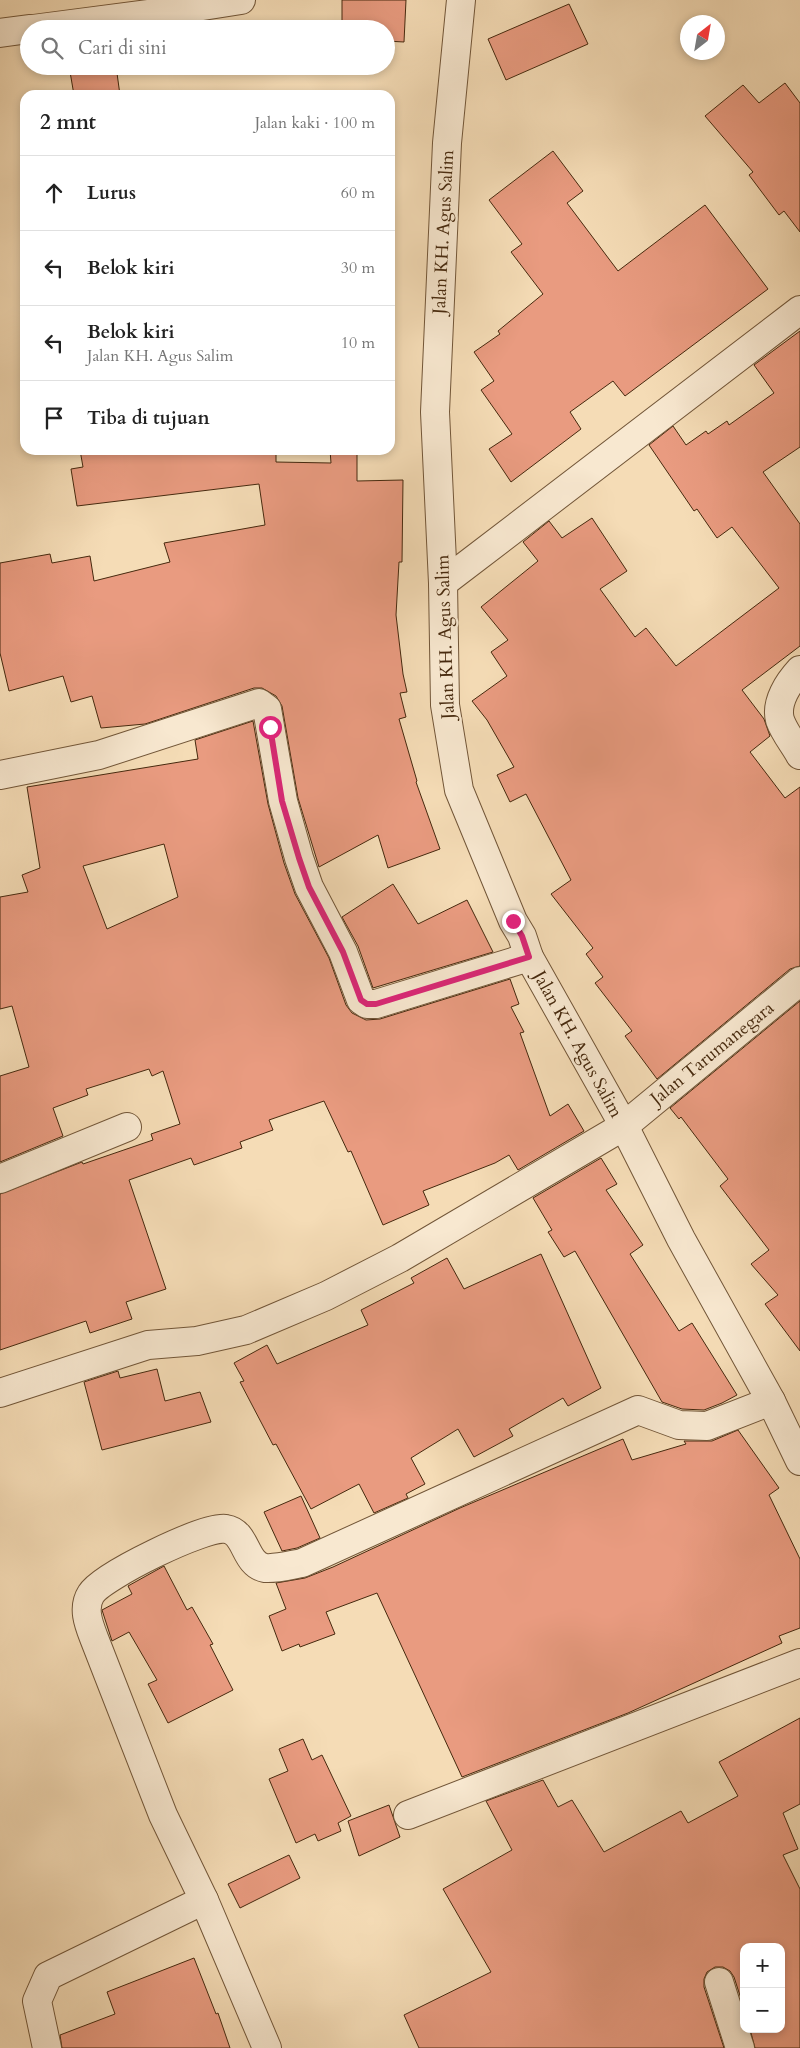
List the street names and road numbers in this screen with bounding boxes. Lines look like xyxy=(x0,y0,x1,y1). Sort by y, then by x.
street label: Jalan KH. Agus Salim xyxy=(427,149,460,318)
street label: Jalan KH. Agus Salim xyxy=(430,554,461,723)
street label: Jalan KH. Agus Salim xyxy=(525,964,629,1123)
street label: Jalan Tarumanegara xyxy=(643,996,780,1113)

